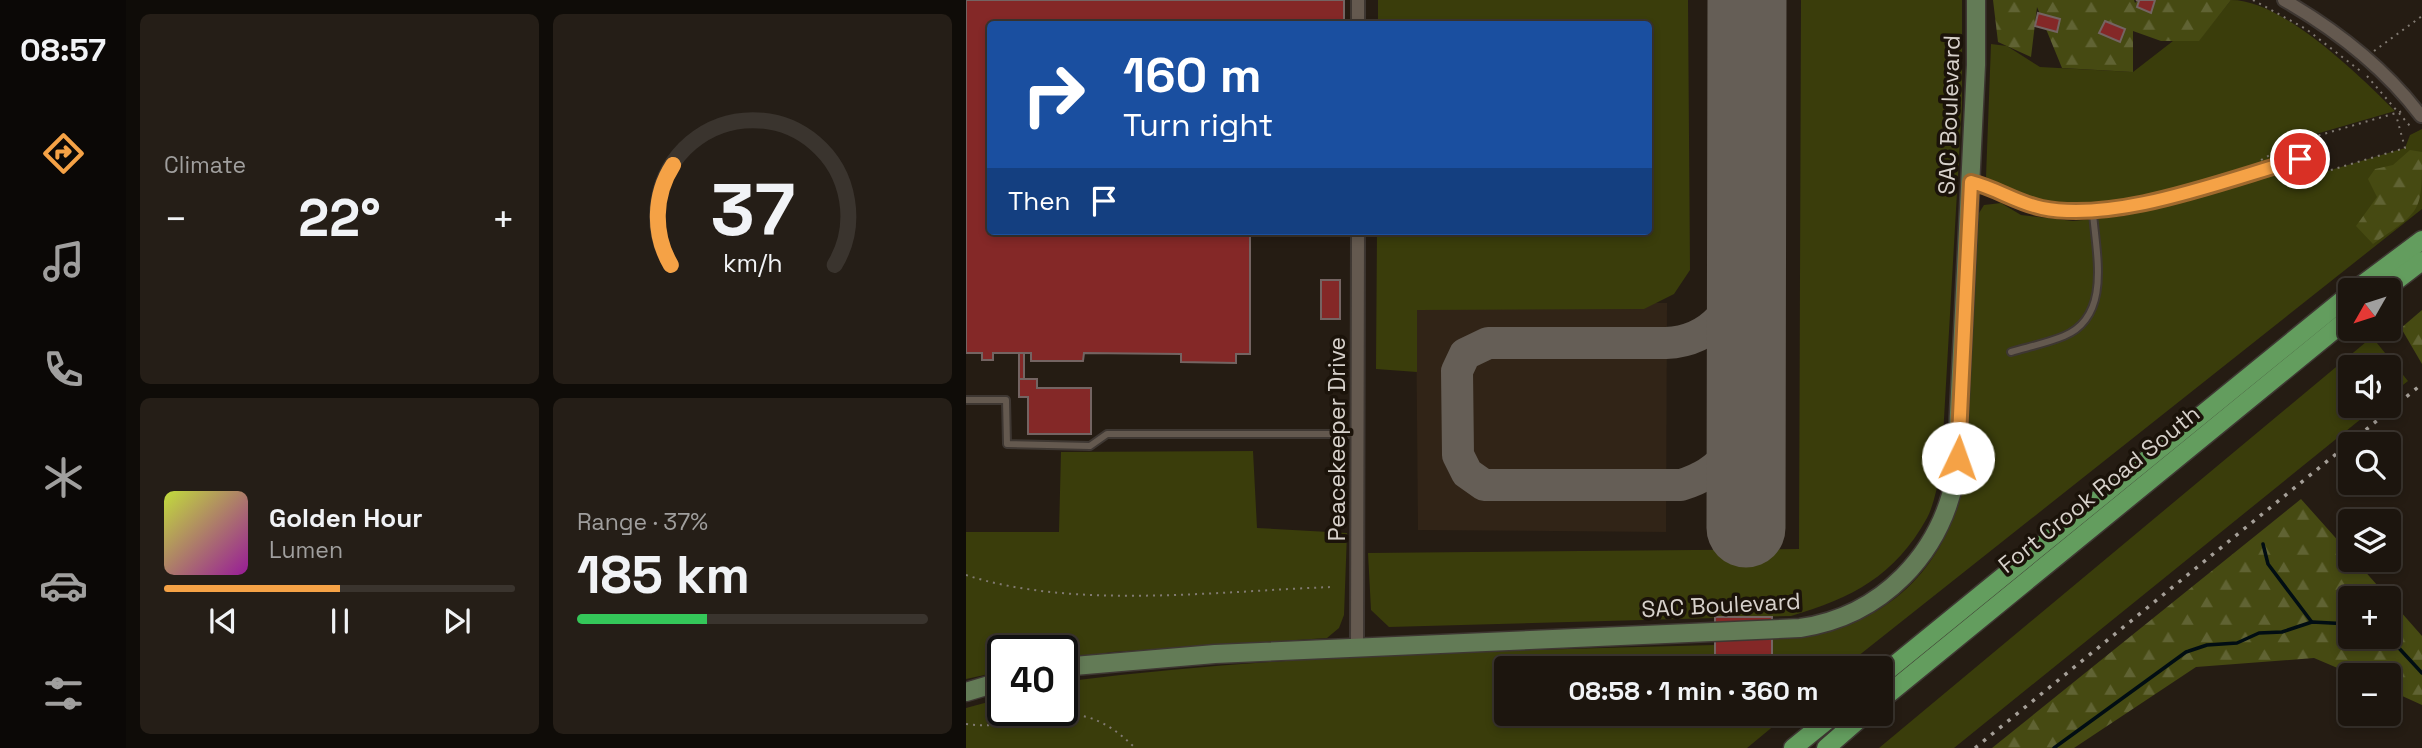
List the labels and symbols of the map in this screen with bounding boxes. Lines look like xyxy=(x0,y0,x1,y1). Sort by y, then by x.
street label: SAC Boulevard xyxy=(1931,35,1967,195)
pin xyxy=(2270,129,2330,189)
north arrow xyxy=(2338,278,2401,341)
street label: Peacekeeper Drive xyxy=(1322,337,1352,541)
street label: Fort Crook Road South xyxy=(1992,398,2206,580)
position arrow xyxy=(1921,421,1995,495)
street label: SAC Boulevard xyxy=(1641,586,1801,624)
speed limit sign: 40 xyxy=(987,635,1078,726)

